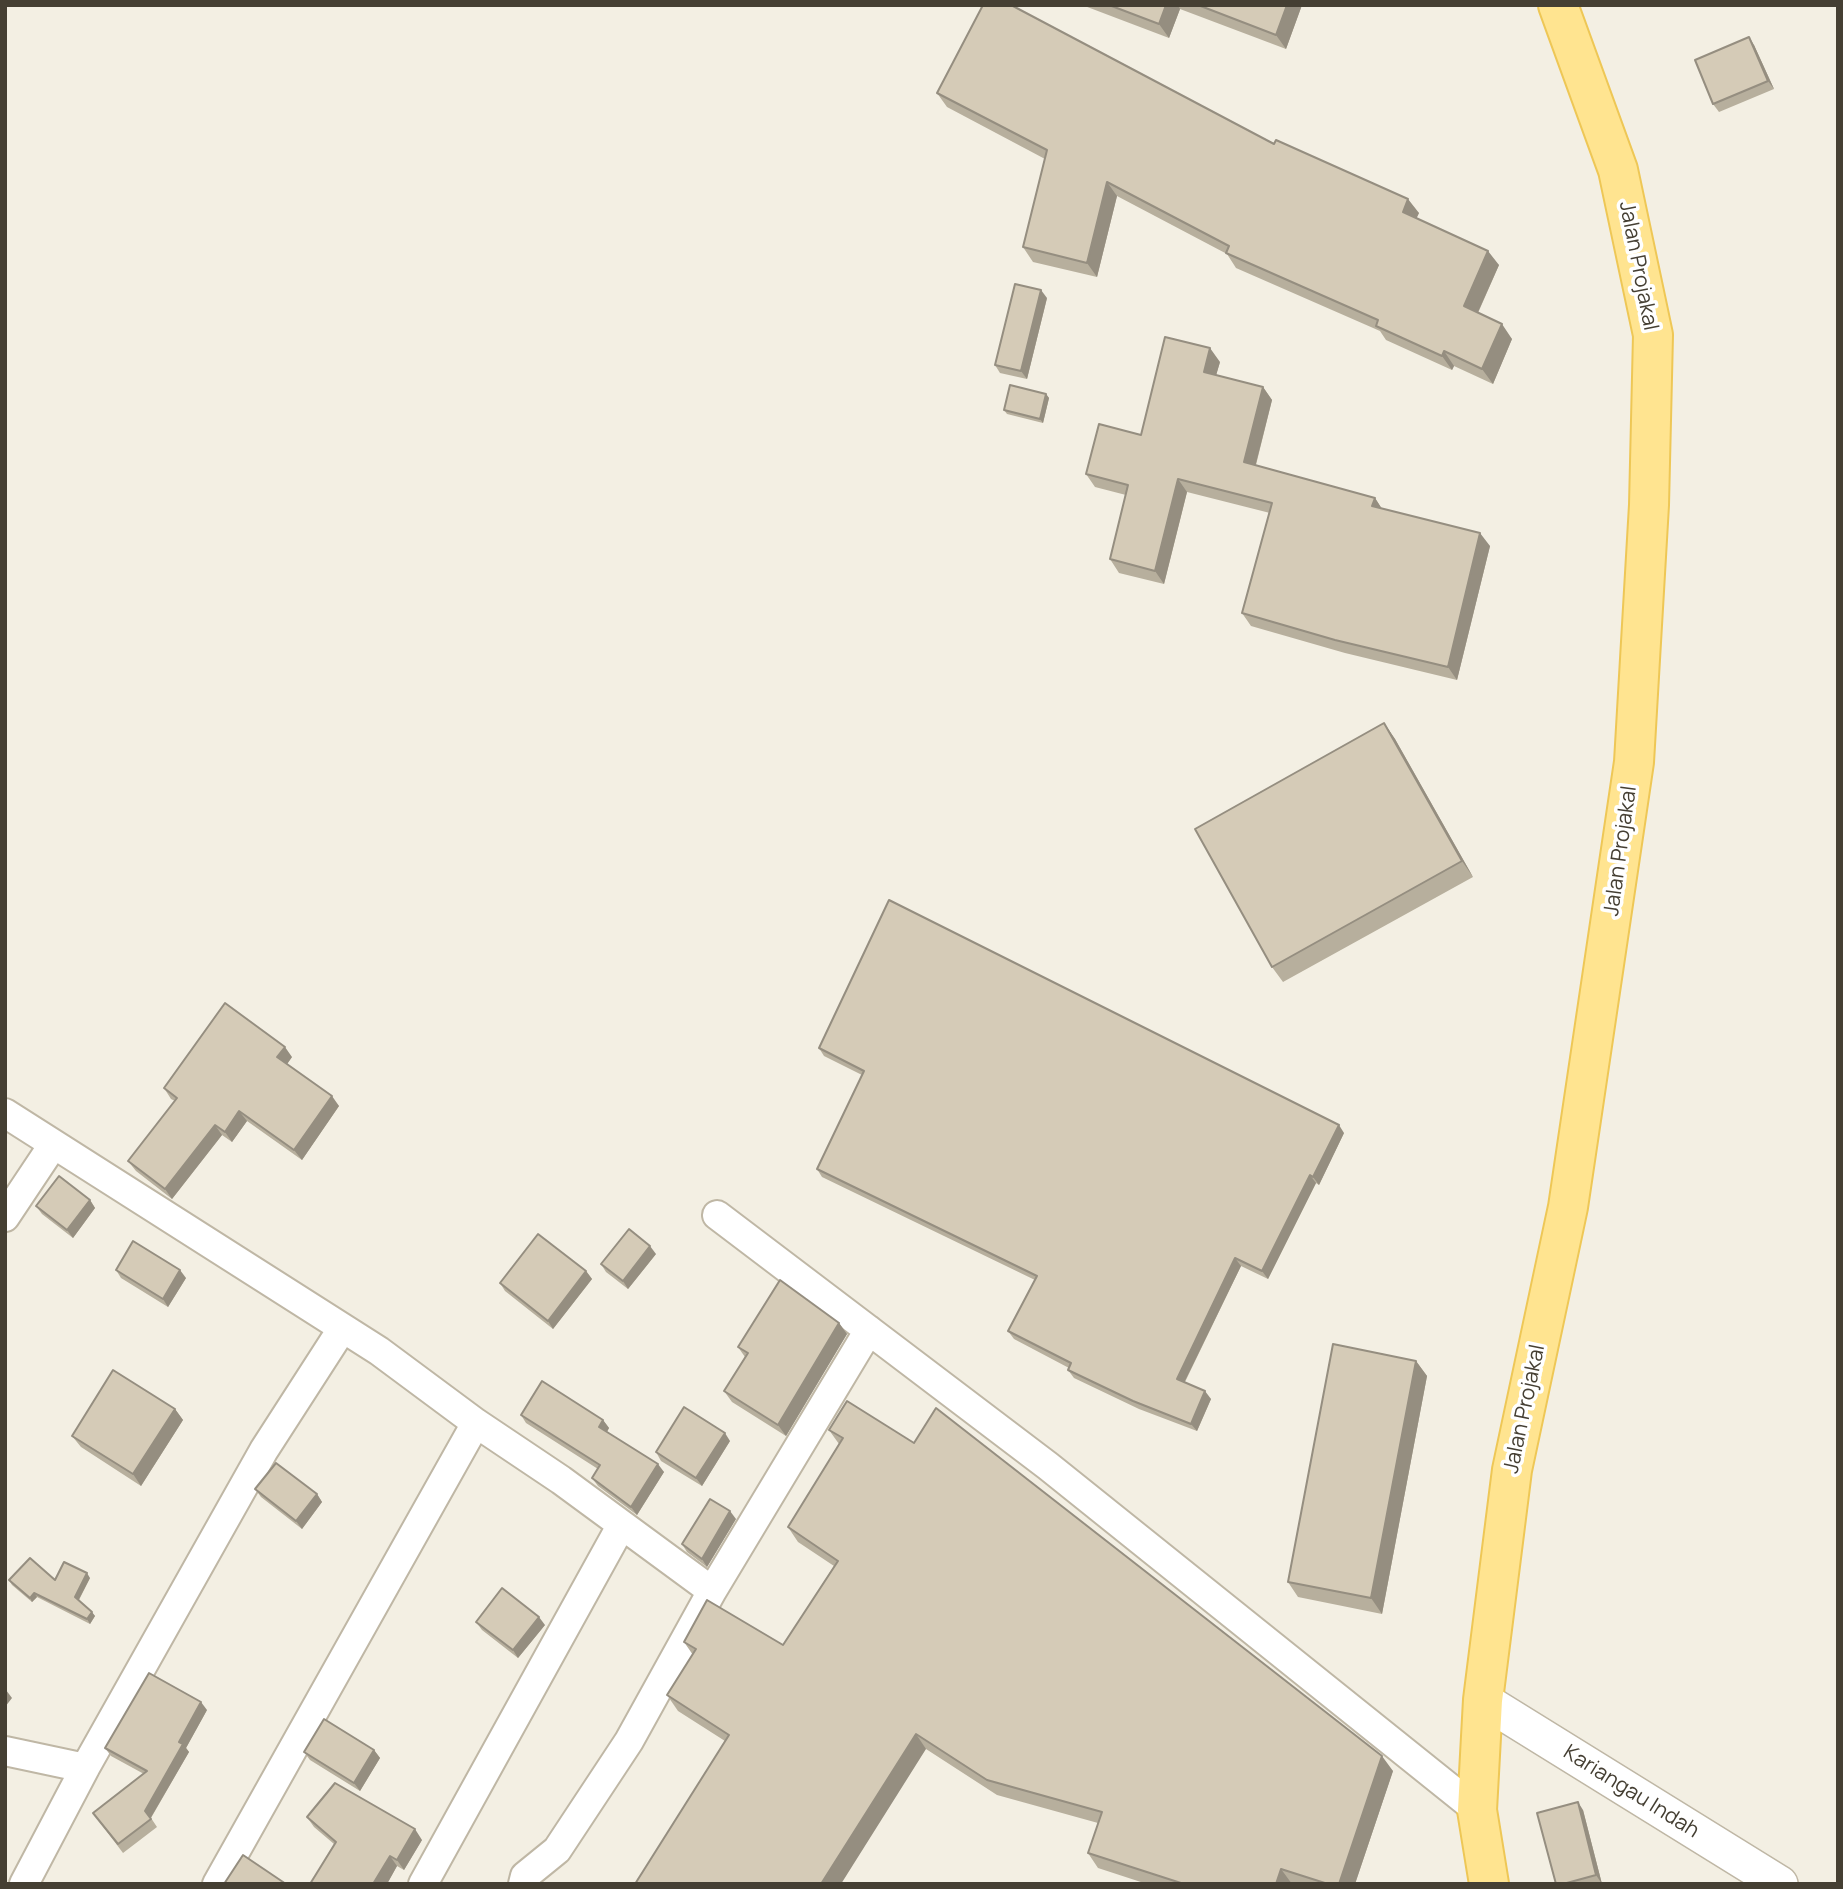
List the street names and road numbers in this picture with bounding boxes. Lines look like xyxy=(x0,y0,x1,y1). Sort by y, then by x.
street label: Jalan Projakal xyxy=(1613,199,1663,333)
street label: Jalan Projakal xyxy=(1599,784,1643,918)
street label: Jalan Projakal xyxy=(1499,1342,1551,1476)
street label: Kariangau Indah xyxy=(1558,1740,1704,1844)

